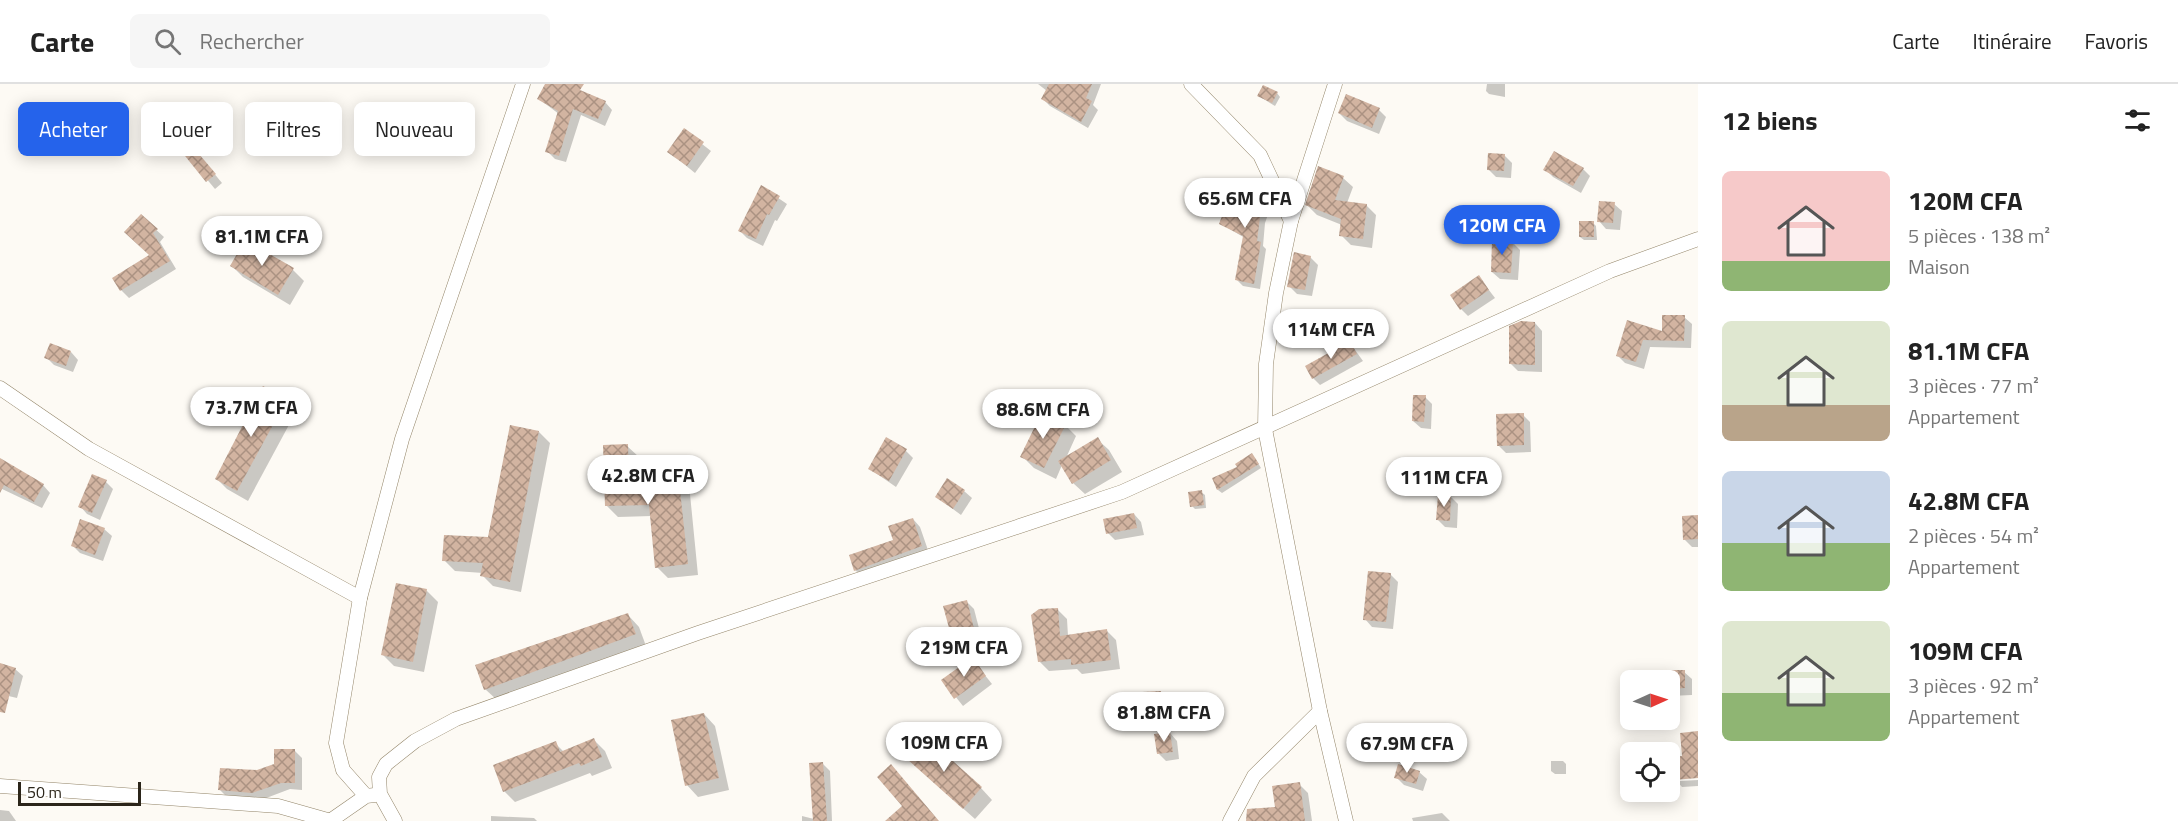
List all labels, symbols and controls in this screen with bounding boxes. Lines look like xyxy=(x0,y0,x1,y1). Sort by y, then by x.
search box xyxy=(130,14,550,68)
text: Carte xyxy=(30,20,94,63)
text: Rechercher xyxy=(199,24,304,58)
icon: search xyxy=(151,25,184,58)
text: Carte xyxy=(1892,25,1940,57)
text: Itinéraire xyxy=(1973,25,2052,57)
text: Favoris xyxy=(2085,25,2148,57)
text: 12 biens xyxy=(1722,101,1818,140)
chip: Acheter xyxy=(18,102,129,156)
chip: Louer xyxy=(141,102,233,156)
chip: Filtres xyxy=(245,102,342,156)
chip: Nouveau xyxy=(354,102,475,156)
icon: filters xyxy=(2121,104,2154,137)
pin: 65.6M CFA xyxy=(1176,178,1314,229)
text: 120M CFA xyxy=(1908,181,2023,220)
text: 65.6M CFA xyxy=(1198,182,1292,213)
icon: home xyxy=(1770,195,1842,267)
pin: 120M CFA xyxy=(1440,205,1564,256)
text: 120M CFA xyxy=(1458,209,1546,240)
pin: 81.1M CFA xyxy=(193,216,331,267)
text: 81.1M CFA xyxy=(215,220,309,251)
text: 5 pièces · 138 m² xyxy=(1908,220,2050,251)
text: Maison xyxy=(1908,251,1970,282)
pin: 114M CFA xyxy=(1269,309,1393,360)
text: 114M CFA xyxy=(1287,313,1375,344)
text: 81.1M CFA xyxy=(1908,331,2029,370)
icon: home xyxy=(1770,345,1842,417)
text: 3 pièces · 77 m² xyxy=(1908,370,2039,401)
pin: 73.7M CFA xyxy=(182,387,320,438)
pin: 88.6M CFA xyxy=(974,389,1112,440)
text: 73.7M CFA xyxy=(204,391,298,422)
text: 88.6M CFA xyxy=(996,393,1090,424)
text: Appartement xyxy=(1908,401,2020,432)
pin: 42.8M CFA xyxy=(579,455,717,506)
pin: 111M CFA xyxy=(1382,457,1506,508)
text: 42.8M CFA xyxy=(601,459,695,490)
text: 111M CFA xyxy=(1400,461,1488,492)
text: 42.8M CFA xyxy=(1908,481,2029,520)
icon: home xyxy=(1770,495,1842,567)
text: 2 pièces · 54 m² xyxy=(1908,520,2039,551)
text: Appartement xyxy=(1908,551,2020,582)
pin: 219M CFA xyxy=(902,627,1026,678)
text: 219M CFA xyxy=(920,631,1008,662)
text: 109M CFA xyxy=(1908,631,2023,670)
icon: home xyxy=(1770,645,1842,717)
north arrow xyxy=(1620,670,1680,730)
map controls xyxy=(1620,670,1680,802)
text: 3 pièces · 92 m² xyxy=(1908,670,2039,701)
pin: 81.8M CFA xyxy=(1095,692,1233,743)
text: 81.8M CFA xyxy=(1117,696,1211,727)
text: Appartement xyxy=(1908,701,2020,732)
pin: 109M CFA xyxy=(882,722,1006,773)
pin: 67.9M CFA xyxy=(1338,723,1476,774)
text: 109M CFA xyxy=(900,726,988,757)
text: 67.9M CFA xyxy=(1360,727,1454,758)
button: locate xyxy=(1620,742,1680,802)
scale bar xyxy=(18,779,141,806)
text: 50 m xyxy=(27,780,62,804)

